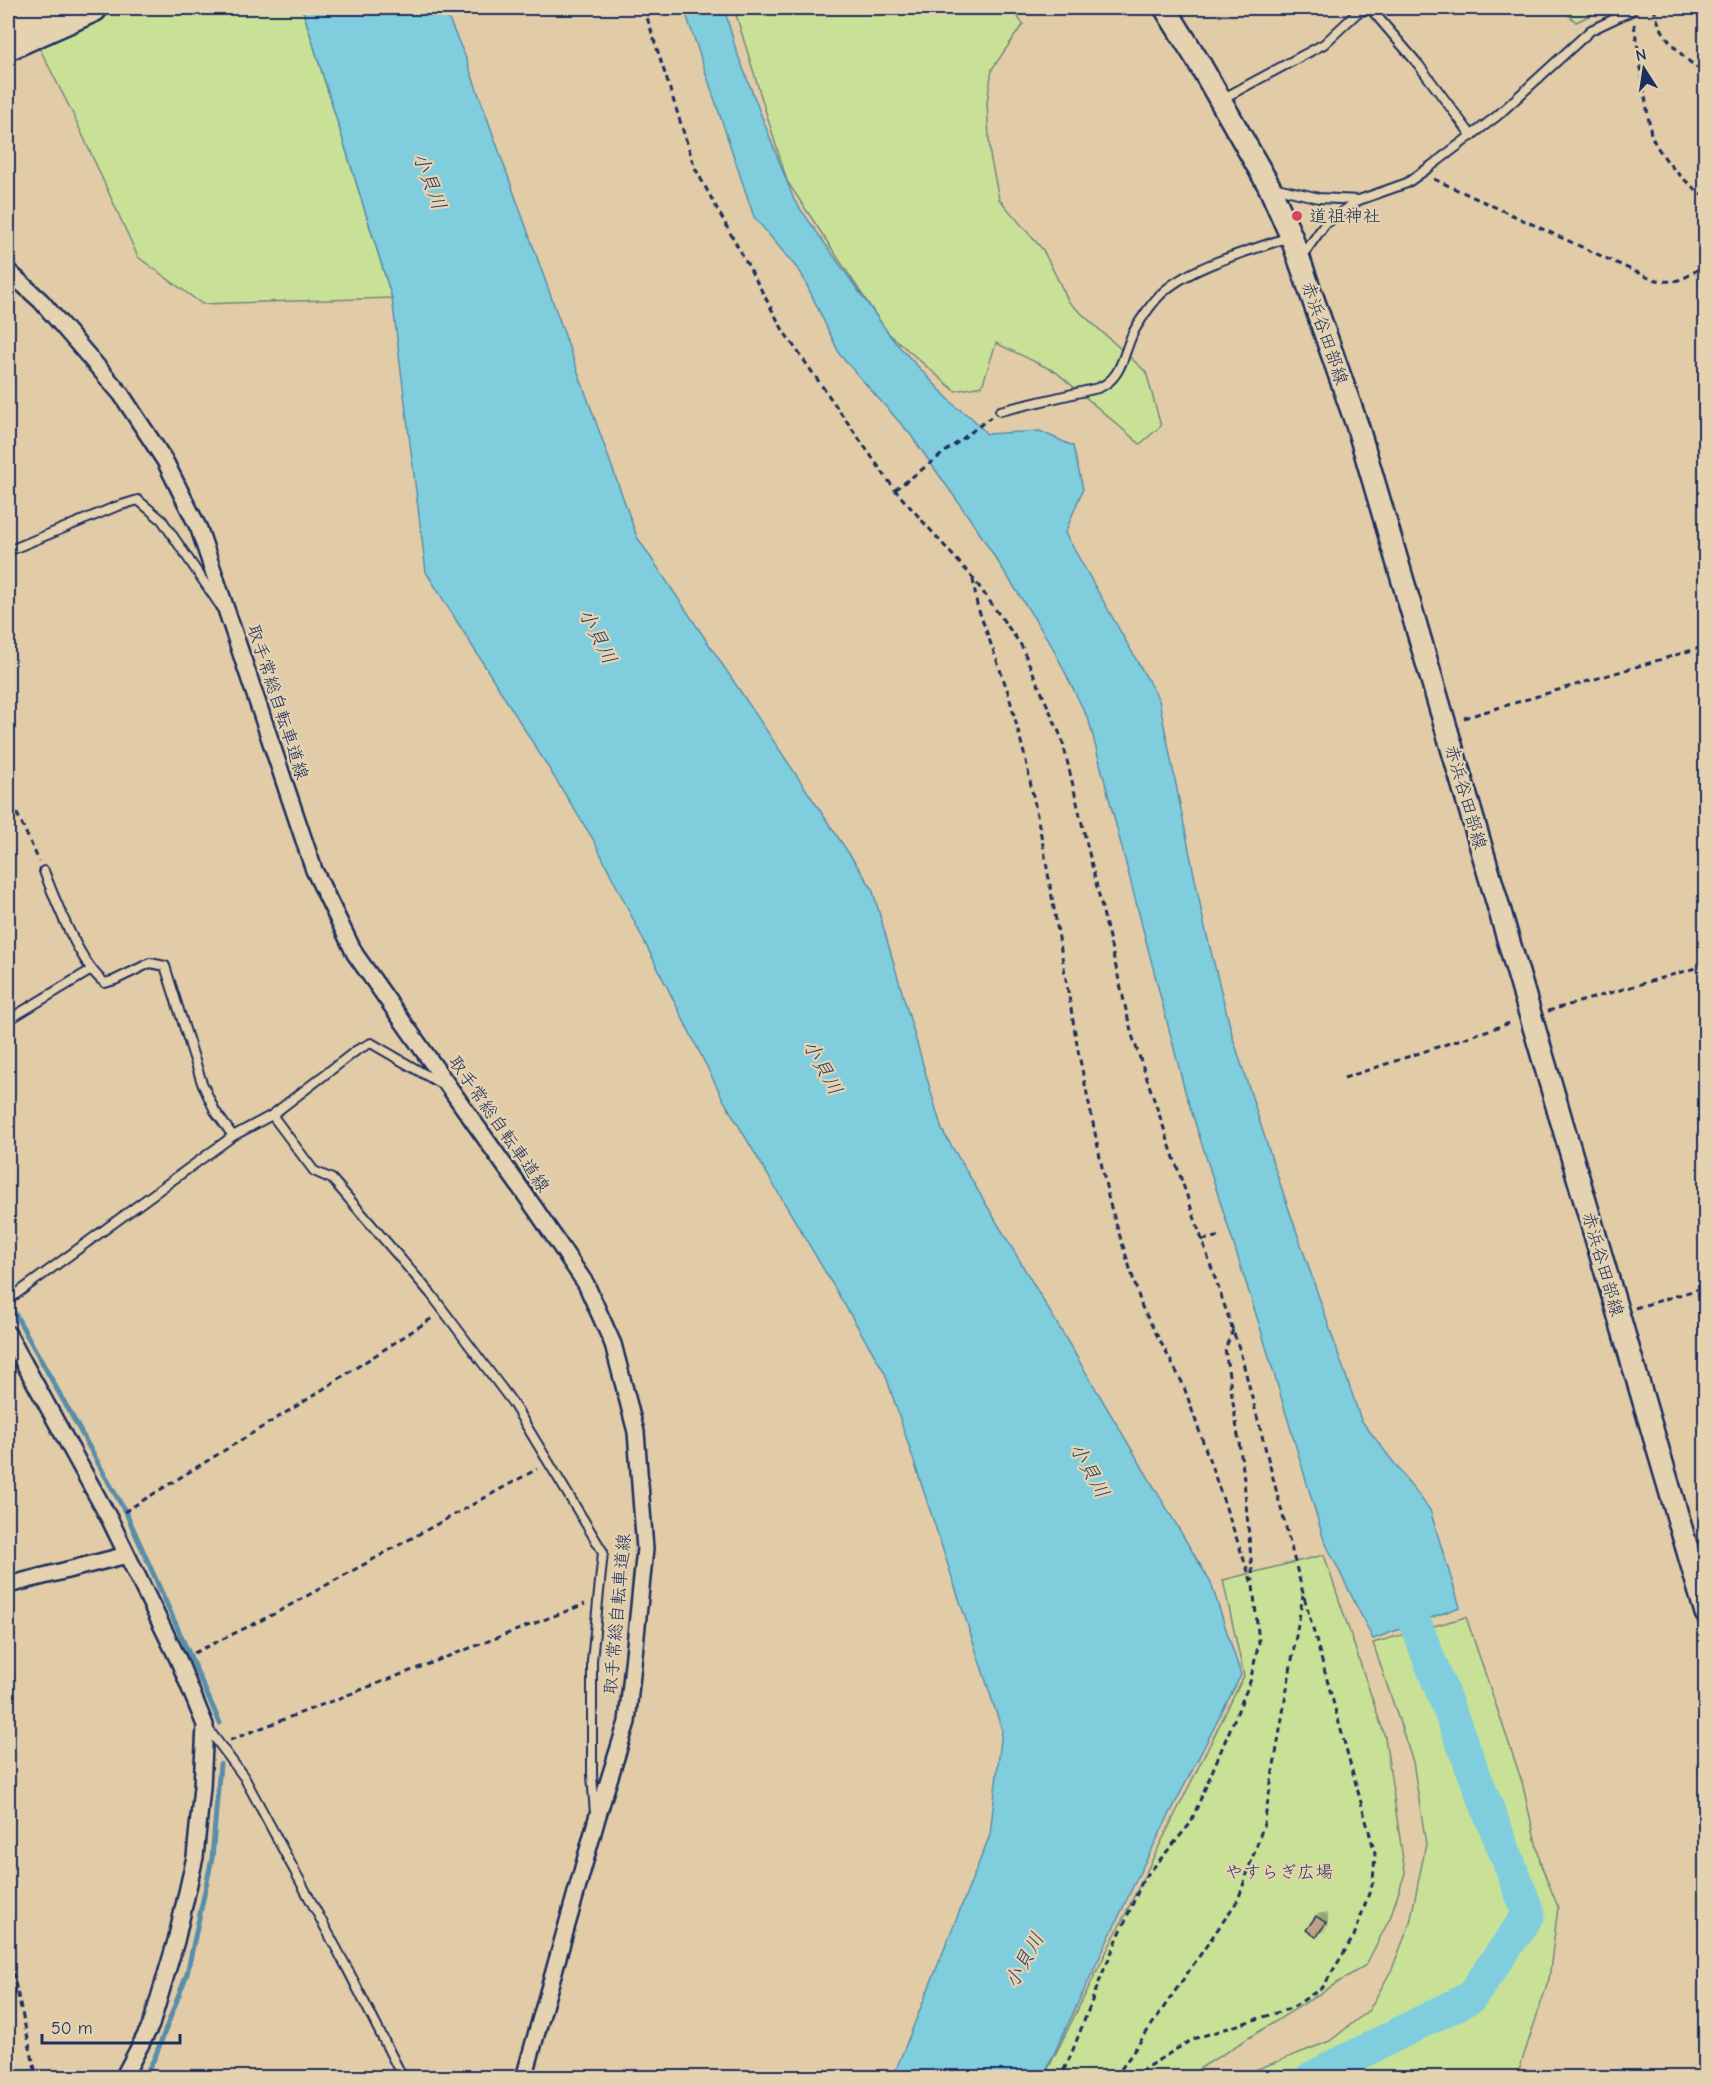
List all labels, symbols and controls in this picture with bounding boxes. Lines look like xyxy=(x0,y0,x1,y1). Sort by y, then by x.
north arrow xyxy=(1614,39,1674,99)
text: N xyxy=(1634,45,1648,65)
water label: 小貝川 xyxy=(408,149,451,213)
place label: 道祖神社 xyxy=(1309,206,1381,227)
marker: 道祖神社 xyxy=(1290,209,1304,223)
street label: 赤浜谷田部線 xyxy=(1297,279,1352,388)
water label: 小貝川 xyxy=(574,604,621,668)
street label: 取手常総自転車道線 xyxy=(243,622,313,782)
street label: 赤浜谷田部線 xyxy=(1441,742,1490,852)
water label: 小貝川 xyxy=(798,1035,847,1099)
street label: 取手常総自転車道線 xyxy=(444,1052,554,1197)
street label: 赤浜谷田部線 xyxy=(1578,1209,1627,1319)
water label: 小貝川 xyxy=(1065,1438,1114,1502)
street label: 取手常総自転車道線 xyxy=(600,1532,635,1696)
park label: やすらぎ広場 xyxy=(1225,1862,1333,1883)
water label: 小貝川 xyxy=(1000,1928,1049,1992)
scale bar xyxy=(42,2007,180,2045)
text: 50 m xyxy=(51,2018,93,2039)

